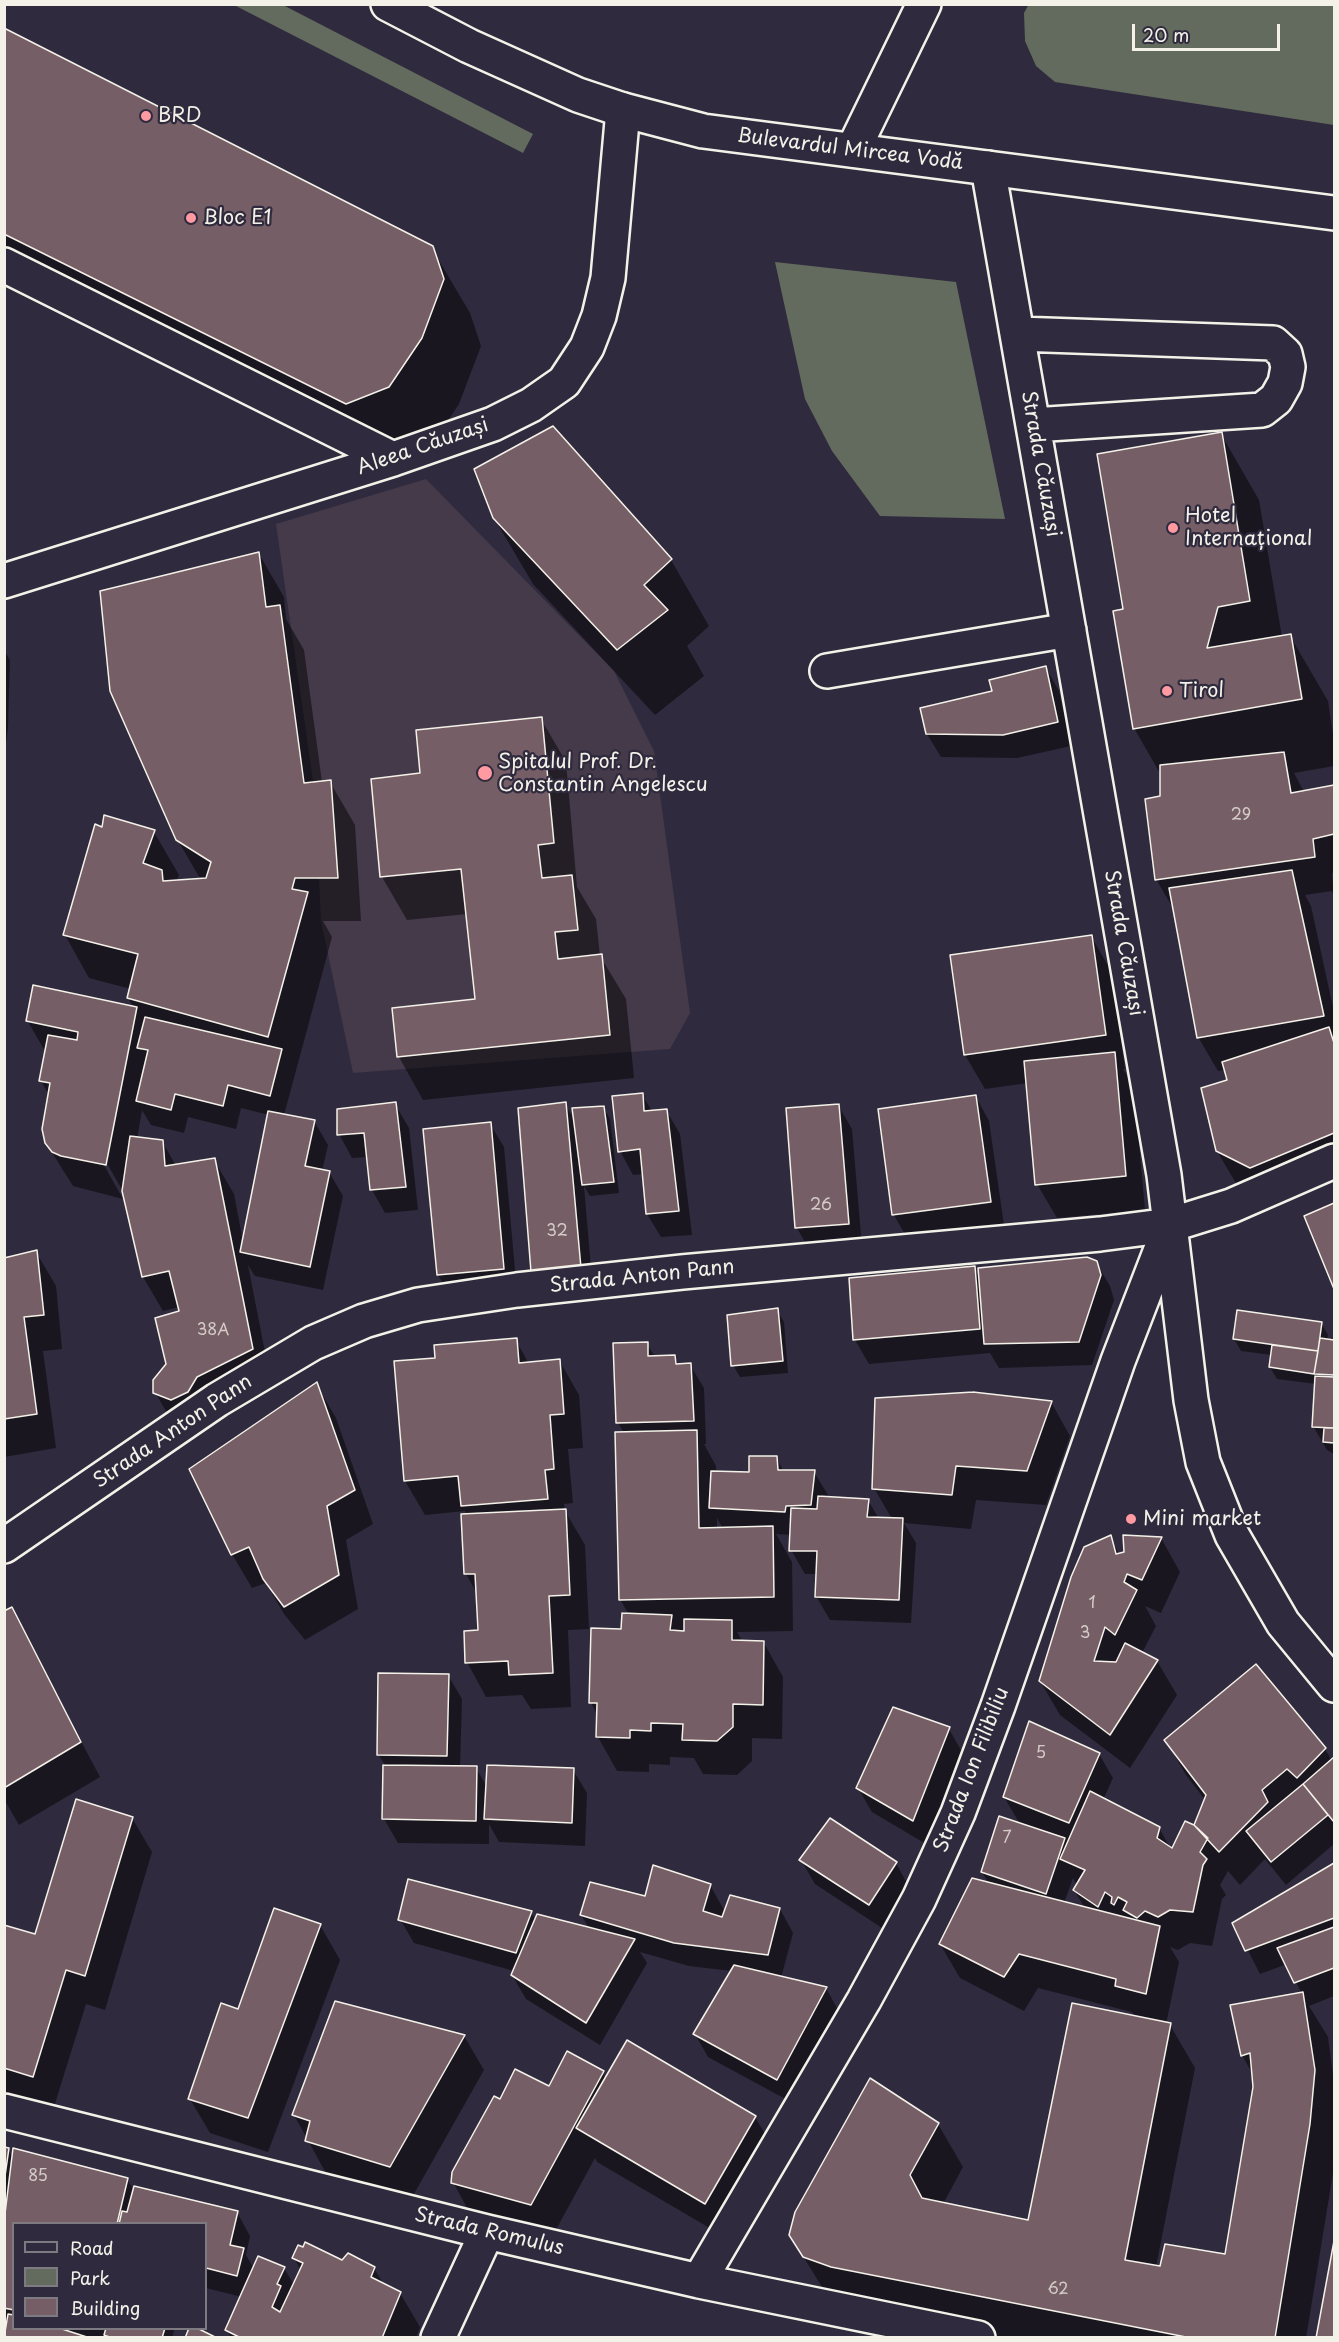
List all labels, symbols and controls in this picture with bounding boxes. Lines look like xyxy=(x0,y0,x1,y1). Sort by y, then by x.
scale bar xyxy=(1135,12,1284,50)
text: 20 m xyxy=(1143,21,1189,48)
place label: BRD xyxy=(158,104,202,128)
marker: BRD xyxy=(139,109,153,123)
street label: Bulevardul Mircea Vodă xyxy=(736,124,964,176)
place label: Bloc E1 xyxy=(203,206,271,230)
marker: Bloc E1 xyxy=(184,211,198,225)
street label: Strada Căuzași xyxy=(1015,389,1065,539)
street label: Aleea Căuzași xyxy=(354,413,492,481)
place label: Hotel Internațional xyxy=(1185,504,1312,551)
marker: Hotel Internațional xyxy=(1166,521,1180,535)
place label: Tirol xyxy=(1179,679,1224,703)
marker: Tirol xyxy=(1160,684,1174,698)
place label: Spitalul Prof. Dr. Constantin Angelescu xyxy=(498,750,708,797)
marker: Spitalul Prof. Dr. Constantin Angelescu xyxy=(476,764,494,782)
house number: 29 xyxy=(1231,806,1251,826)
street label: Strada Căuzași xyxy=(1098,868,1148,1018)
house number: 26 xyxy=(810,1196,832,1216)
house number: 32 xyxy=(546,1222,568,1242)
street label: Strada Anton Pann xyxy=(548,1255,736,1299)
house number: 38A xyxy=(197,1321,229,1341)
street label: Strada Anton Pann xyxy=(89,1370,257,1494)
place label: Mini market xyxy=(1143,1507,1261,1531)
marker: Mini market xyxy=(1124,1512,1138,1526)
house number: 1 xyxy=(1088,1594,1096,1614)
house number: 3 xyxy=(1080,1624,1090,1644)
street label: Strada Ion Filibiliu xyxy=(929,1684,1015,1856)
house number: 5 xyxy=(1036,1744,1046,1764)
house number: 7 xyxy=(1002,1829,1012,1849)
house number: 85 xyxy=(28,2167,48,2187)
street label: Strada Romulus xyxy=(412,2203,566,2261)
legend xyxy=(12,2222,207,2330)
text: Road xyxy=(70,2234,114,2261)
text: Park xyxy=(70,2264,110,2291)
house number: 62 xyxy=(1047,2280,1069,2300)
text: Building xyxy=(70,2294,140,2321)

